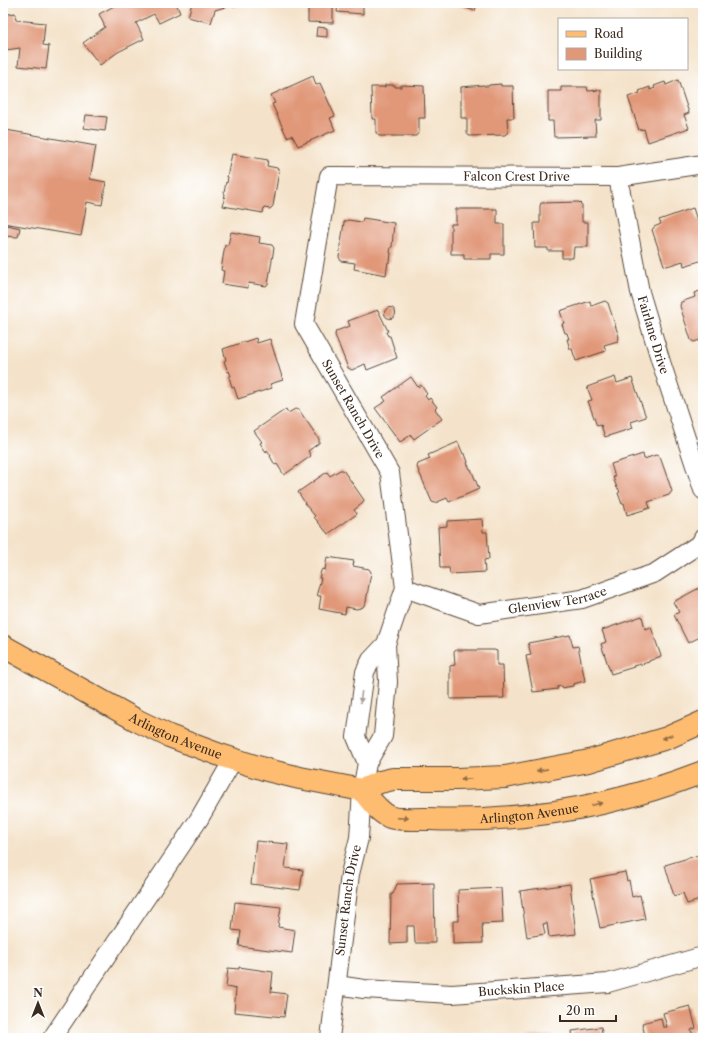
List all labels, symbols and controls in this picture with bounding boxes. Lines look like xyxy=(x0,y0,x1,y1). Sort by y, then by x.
legend xyxy=(558,18,688,70)
text: Road xyxy=(594,26,624,41)
text: Building xyxy=(594,46,642,61)
street label: Falcon Crest Drive xyxy=(463,168,570,184)
street label: Fairlane Drive xyxy=(635,294,673,376)
street label: Sunset Ranch Drive xyxy=(319,356,388,461)
street label: Glenview Terrace xyxy=(507,583,609,617)
one-way arrow xyxy=(358,691,364,703)
street label: Arlington Avenue xyxy=(126,709,224,762)
one-way arrow xyxy=(661,735,673,741)
one-way arrow xyxy=(536,767,548,773)
one-way arrow xyxy=(460,775,472,782)
street label: Arlington Avenue xyxy=(478,800,580,826)
one-way arrow xyxy=(591,801,604,807)
one-way arrow xyxy=(397,815,409,822)
street label: Sunset Ranch Drive xyxy=(332,843,364,957)
street label: Buckskin Place xyxy=(478,978,565,999)
north arrow xyxy=(18,983,58,1023)
text: N xyxy=(33,986,43,1000)
scale bar xyxy=(560,997,616,1023)
text: 20 m xyxy=(566,1003,595,1018)

